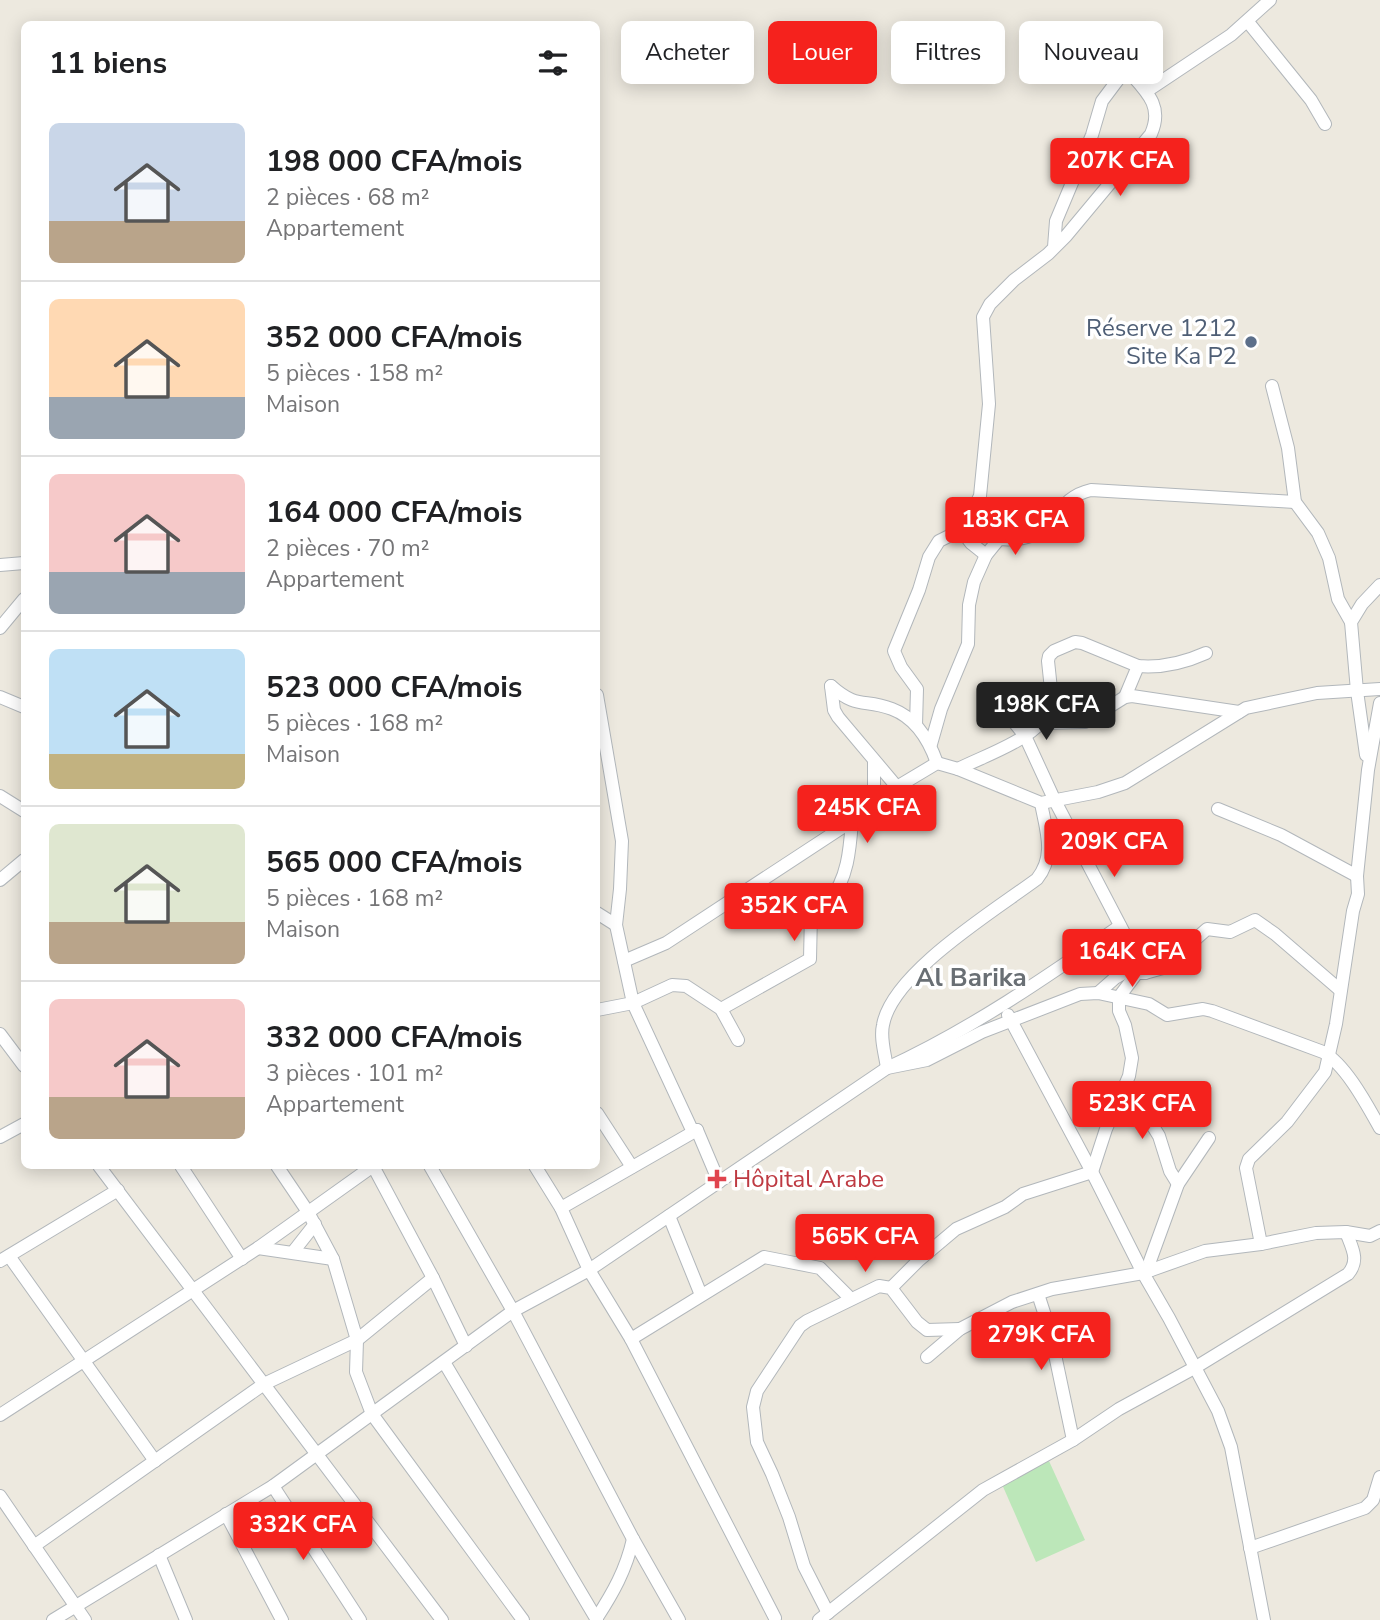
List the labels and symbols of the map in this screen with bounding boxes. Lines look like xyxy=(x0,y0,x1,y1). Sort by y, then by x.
pin: 207K CFA xyxy=(1048,138,1192,198)
place label: Réserve 1212 Site Ka P2 xyxy=(1086,312,1237,372)
marker: Réserve 1212 Site Ka P2 xyxy=(1243,334,1259,350)
pin: 183K CFA xyxy=(943,498,1087,557)
pin: 198K CFA xyxy=(974,682,1118,742)
pin: 245K CFA xyxy=(795,786,939,845)
pin: 209K CFA xyxy=(1042,820,1186,879)
pin: 352K CFA xyxy=(722,884,866,943)
pin: 164K CFA xyxy=(1060,930,1204,989)
district label: Al Barika xyxy=(915,960,1027,995)
pin: 523K CFA xyxy=(1070,1082,1214,1141)
place label: Hôpital Arabe xyxy=(733,1163,884,1195)
marker: Hôpital Arabe xyxy=(707,1169,727,1189)
pin: 565K CFA xyxy=(793,1214,937,1274)
pin: 279K CFA xyxy=(969,1312,1113,1372)
pin: 332K CFA xyxy=(231,1502,375,1562)

